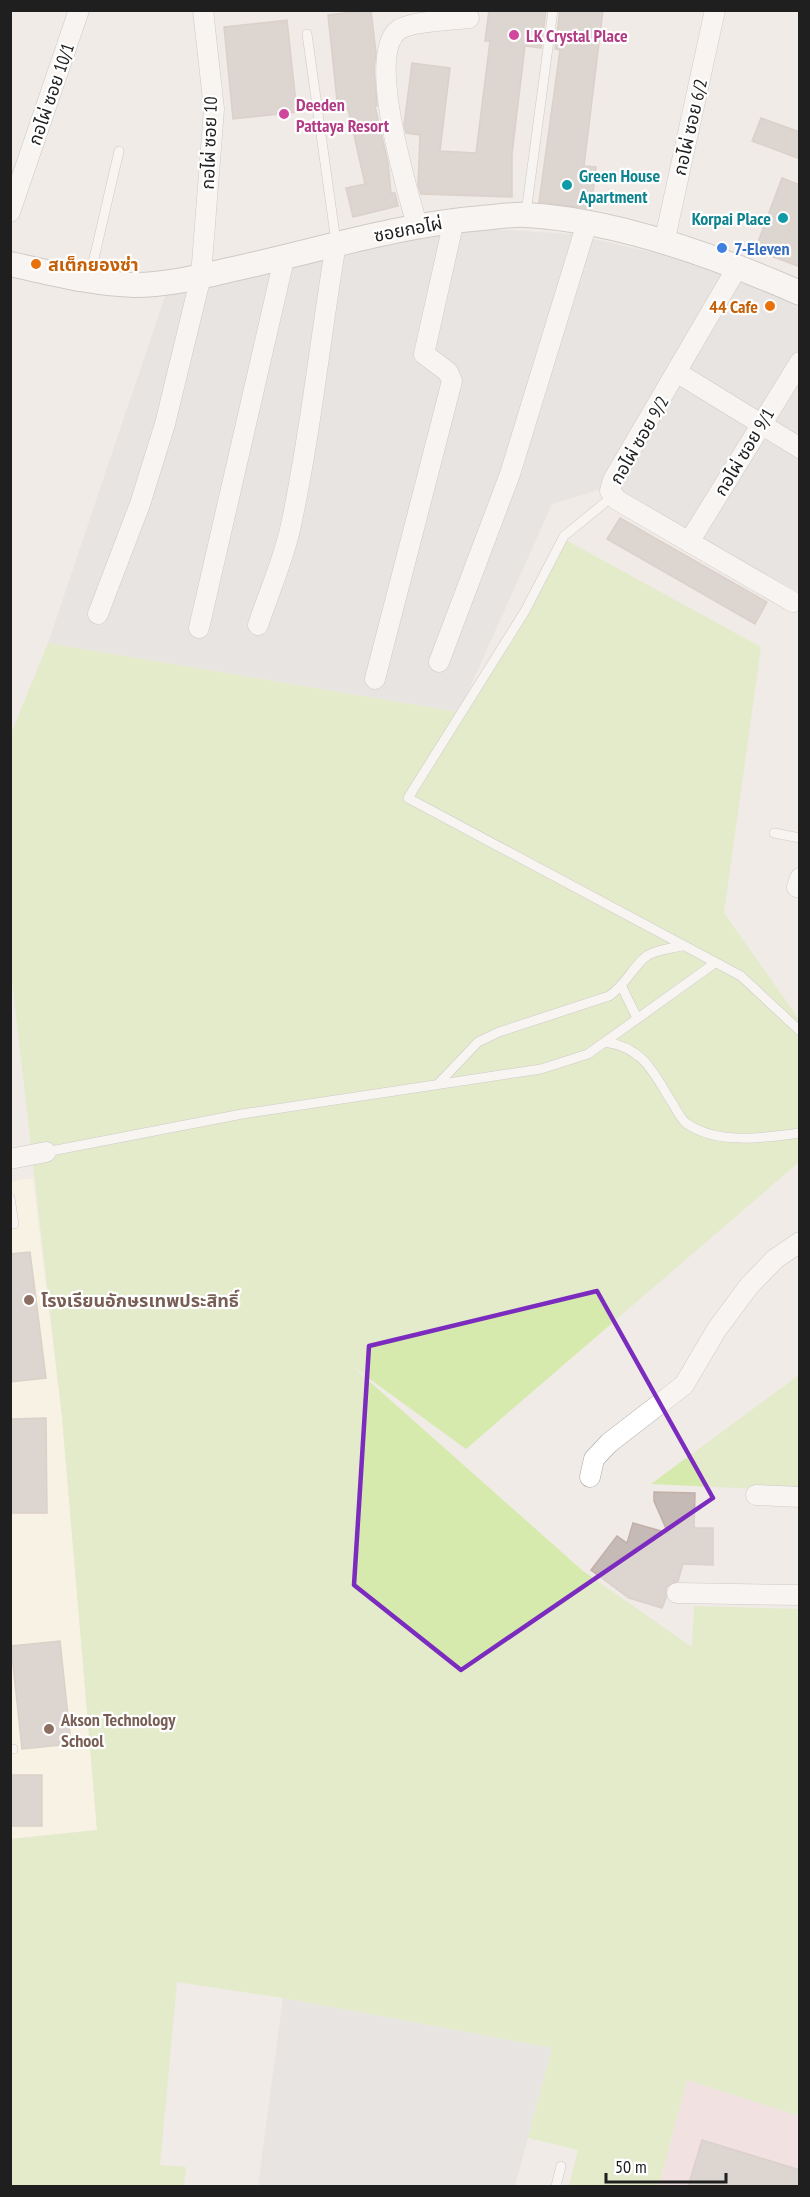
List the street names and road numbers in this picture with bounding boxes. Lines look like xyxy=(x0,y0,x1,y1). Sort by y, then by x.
street label: กอไผ่ ซอย 10/1 xyxy=(23,40,79,148)
street label: กอไผ่ ซอย 6/2 xyxy=(668,76,712,178)
street label: กอไผ่ ซอย 10 xyxy=(196,96,222,190)
street label: ซอยกอไผ่ xyxy=(372,211,444,247)
street label: กอไผ่ ซอย 9/2 xyxy=(604,392,674,488)
street label: กอไผ่ ซอย 9/1 xyxy=(709,404,779,500)

